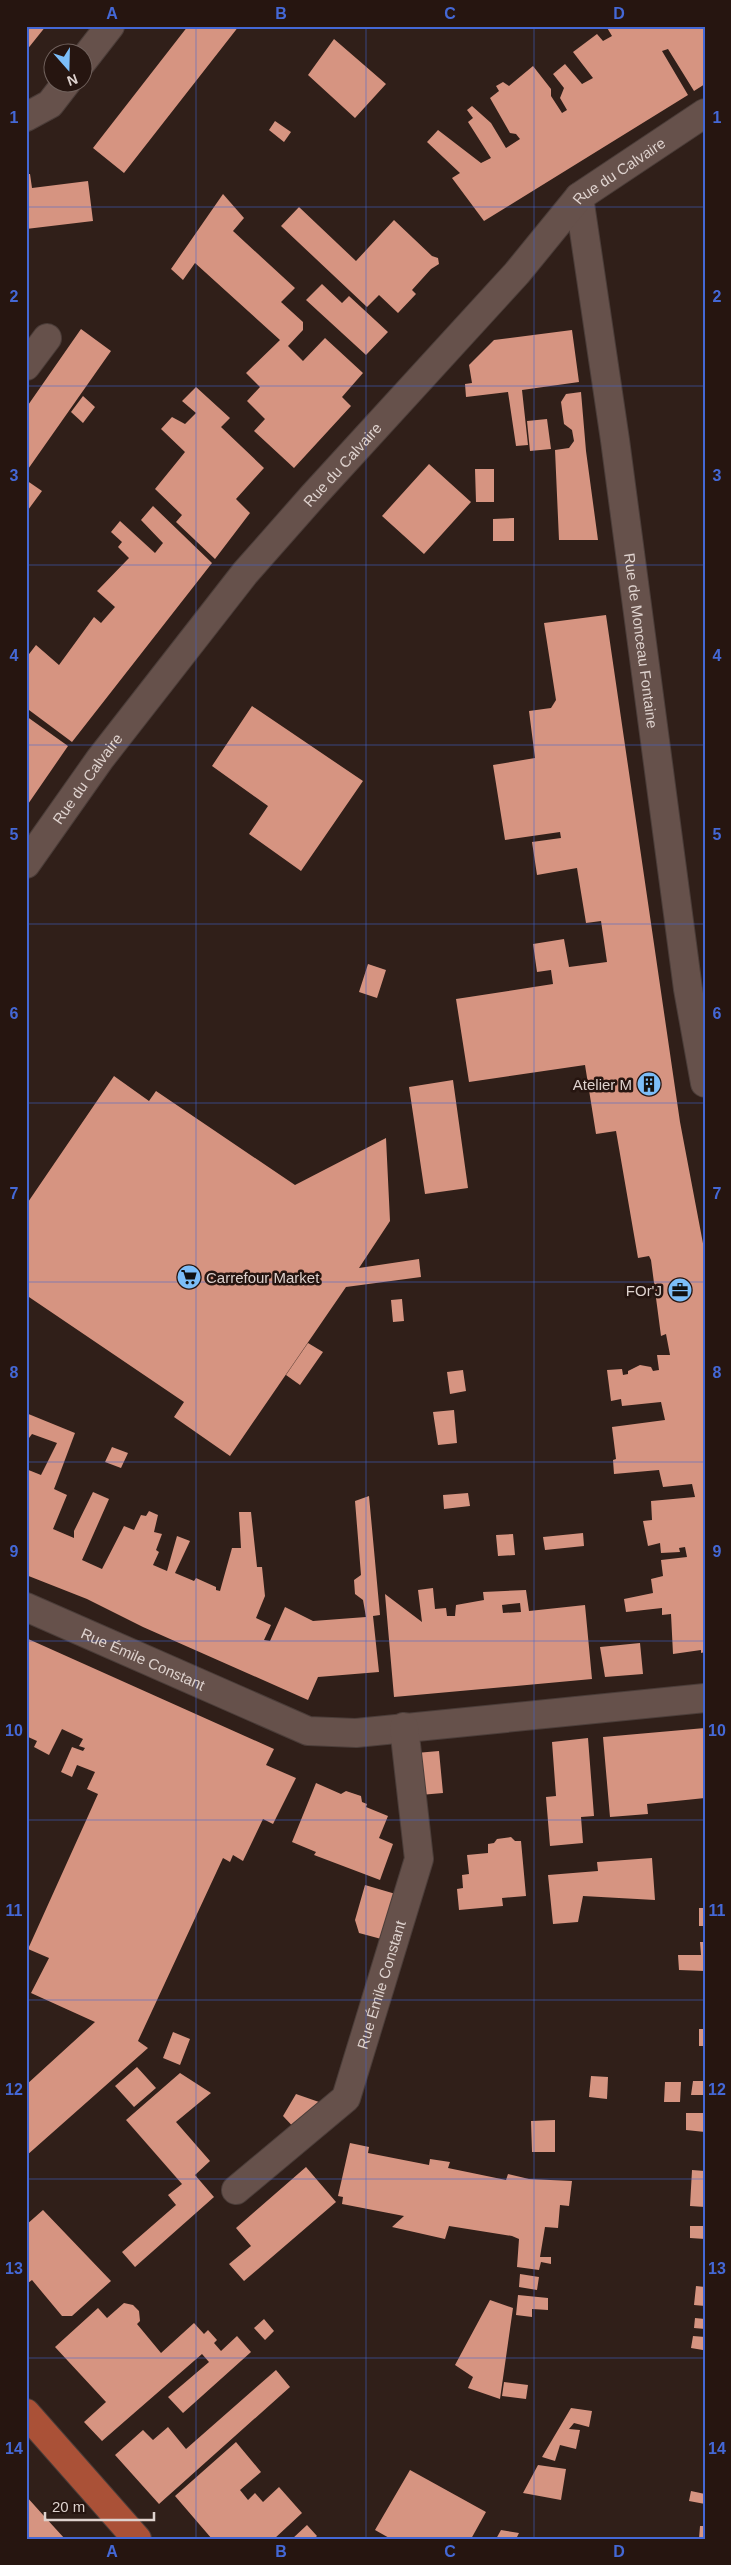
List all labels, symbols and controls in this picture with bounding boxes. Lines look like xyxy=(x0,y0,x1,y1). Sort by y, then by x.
text: A xyxy=(106,5,118,22)
text: B xyxy=(275,5,287,22)
text: C xyxy=(444,5,456,22)
text: D xyxy=(613,5,625,22)
north arrow xyxy=(42,42,92,92)
text: N xyxy=(65,71,80,89)
text: 1 xyxy=(10,109,19,126)
text: 1 xyxy=(713,109,722,126)
street label: Rue du Calvaire xyxy=(569,134,668,207)
text: 2 xyxy=(10,288,19,305)
text: 2 xyxy=(713,288,722,305)
street label: Rue du Calvaire xyxy=(299,419,385,510)
text: 3 xyxy=(10,467,19,484)
text: 3 xyxy=(713,467,722,484)
street label: Rue de Monceau Fontaine xyxy=(622,552,662,729)
text: 4 xyxy=(10,647,19,664)
text: 4 xyxy=(713,647,722,664)
street label: Rue du Calvaire xyxy=(49,730,125,827)
text: 5 xyxy=(10,826,19,843)
text: 5 xyxy=(713,826,722,843)
text: 6 xyxy=(10,1005,19,1022)
text: 6 xyxy=(713,1005,722,1022)
building icon: Atelier M xyxy=(636,1071,662,1097)
place label: Atelier M xyxy=(573,1076,632,1093)
text: 7 xyxy=(10,1185,19,1202)
text: 7 xyxy=(713,1185,722,1202)
supermarket icon: Carrefour Market xyxy=(176,1264,202,1290)
place label: Carrefour Market xyxy=(206,1269,320,1286)
office icon: FOr'J xyxy=(667,1277,693,1303)
place label: FOr'J xyxy=(626,1282,662,1299)
text: 8 xyxy=(10,1364,19,1381)
text: 8 xyxy=(713,1364,722,1381)
text: 9 xyxy=(10,1543,19,1560)
text: 9 xyxy=(713,1543,722,1560)
street label: Rue Émile Constant xyxy=(79,1624,208,1694)
text: 10 xyxy=(5,1722,23,1739)
text: 10 xyxy=(708,1722,726,1739)
text: 11 xyxy=(6,1902,23,1919)
text: 11 xyxy=(709,1902,726,1919)
street label: Rue Émile Constant xyxy=(353,1917,409,2051)
text: 12 xyxy=(5,2081,23,2098)
text: 12 xyxy=(708,2081,726,2098)
text: 13 xyxy=(5,2260,23,2277)
text: 13 xyxy=(708,2260,726,2277)
text: 14 xyxy=(5,2440,23,2457)
text: 14 xyxy=(708,2440,726,2457)
scale bar xyxy=(45,2490,154,2522)
text: 20 m xyxy=(52,2498,85,2515)
text: A xyxy=(106,2543,118,2560)
text: B xyxy=(275,2543,287,2560)
text: C xyxy=(444,2543,456,2560)
text: D xyxy=(613,2543,625,2560)

